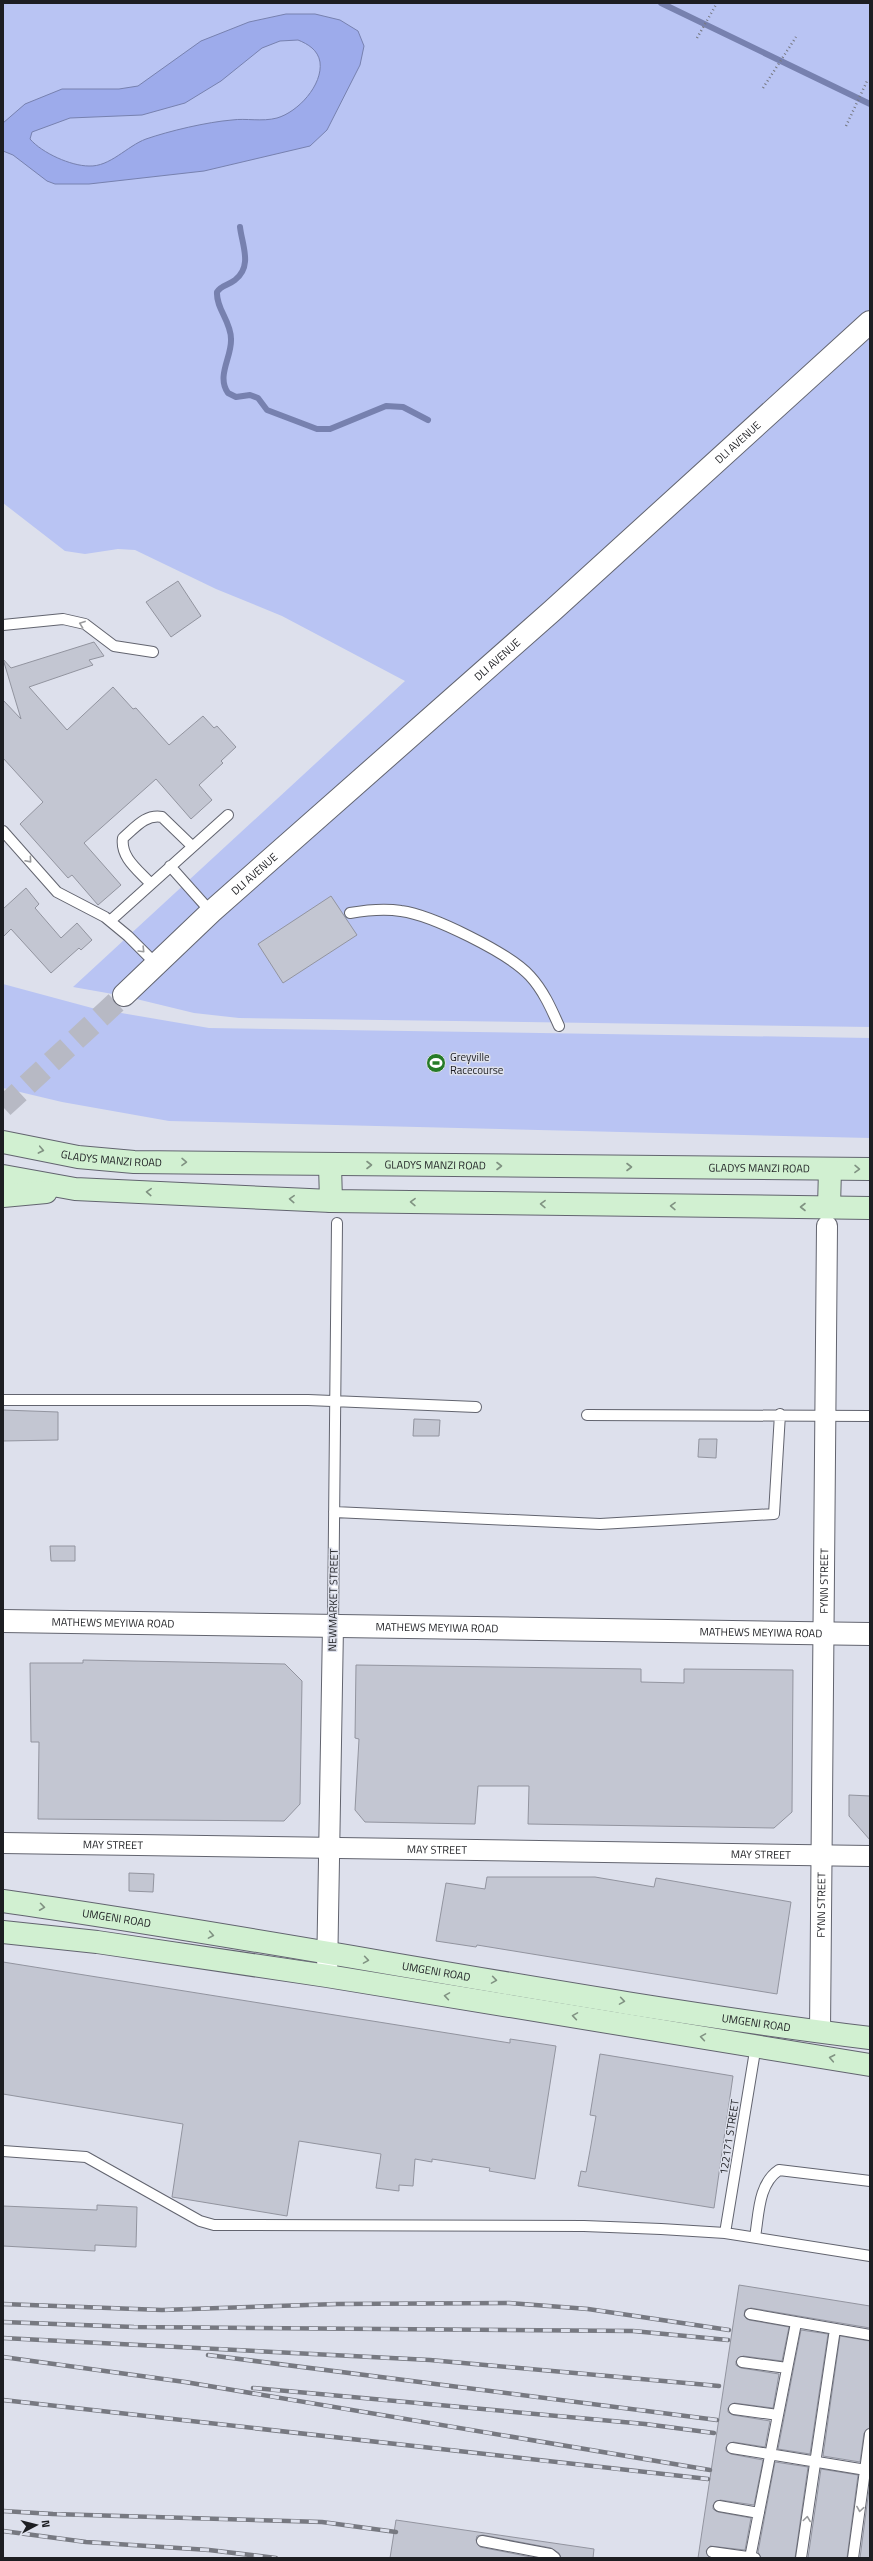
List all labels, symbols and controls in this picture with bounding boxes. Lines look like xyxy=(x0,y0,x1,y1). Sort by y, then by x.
street label: DLI AVENUE xyxy=(711,417,764,467)
one-way arrow xyxy=(78,620,85,629)
street label: DLI AVENUE xyxy=(471,635,524,684)
street label: DLI AVENUE xyxy=(228,849,281,899)
one-way arrow xyxy=(24,856,31,863)
one-way arrow xyxy=(137,945,145,953)
place label: Greyville Racecourse xyxy=(450,1049,504,1078)
sports icon: Greyville Racecourse xyxy=(425,1052,447,1074)
one-way arrow xyxy=(38,1145,44,1154)
street label: GLADYS MANZI ROAD xyxy=(60,1146,162,1170)
street label: GLADYS MANZI ROAD xyxy=(384,1156,486,1173)
one-way arrow xyxy=(181,1158,187,1167)
street label: GLADYS MANZI ROAD xyxy=(708,1159,810,1176)
one-way arrow xyxy=(366,1161,372,1169)
one-way arrow xyxy=(496,1162,502,1170)
one-way arrow xyxy=(626,1163,632,1171)
one-way arrow xyxy=(854,1165,860,1173)
one-way arrow xyxy=(145,1188,151,1196)
one-way arrow xyxy=(289,1195,295,1203)
one-way arrow xyxy=(410,1198,416,1206)
one-way arrow xyxy=(540,1200,546,1208)
one-way arrow xyxy=(670,1202,676,1210)
one-way arrow xyxy=(800,1203,806,1211)
street label: NEWMARKET STREET xyxy=(324,1548,342,1652)
street label: FYNN STREET xyxy=(816,1548,832,1614)
street label: MATHEWS MEYIWA ROAD xyxy=(51,1614,175,1632)
street label: MATHEWS MEYIWA ROAD xyxy=(375,1619,498,1636)
street label: MATHEWS MEYIWA ROAD xyxy=(699,1623,822,1641)
street label: MAY STREET xyxy=(83,1836,143,1853)
street label: MAY STREET xyxy=(407,1841,467,1858)
street label: MAY STREET xyxy=(731,1846,791,1863)
street label: FYNN STREET xyxy=(813,1872,829,1938)
one-way arrow xyxy=(39,1902,45,1911)
street label: UMGENI ROAD xyxy=(81,1905,152,1931)
one-way arrow xyxy=(208,1930,214,1939)
one-way arrow xyxy=(363,1955,369,1964)
street label: UMGENI ROAD xyxy=(401,1958,472,1985)
one-way arrow xyxy=(491,1975,497,1984)
one-way arrow xyxy=(444,1992,450,2001)
one-way arrow xyxy=(619,1996,626,2005)
street label: UMGENI ROAD xyxy=(721,2010,792,2035)
one-way arrow xyxy=(572,2012,578,2021)
one-way arrow xyxy=(700,2033,706,2042)
one-way arrow xyxy=(829,2054,835,2062)
street label: 122171 STREET xyxy=(715,2098,743,2176)
north arrow xyxy=(16,2505,56,2545)
one-way arrow xyxy=(856,2506,865,2512)
one-way arrow xyxy=(802,2516,811,2522)
text: N xyxy=(38,2519,54,2529)

